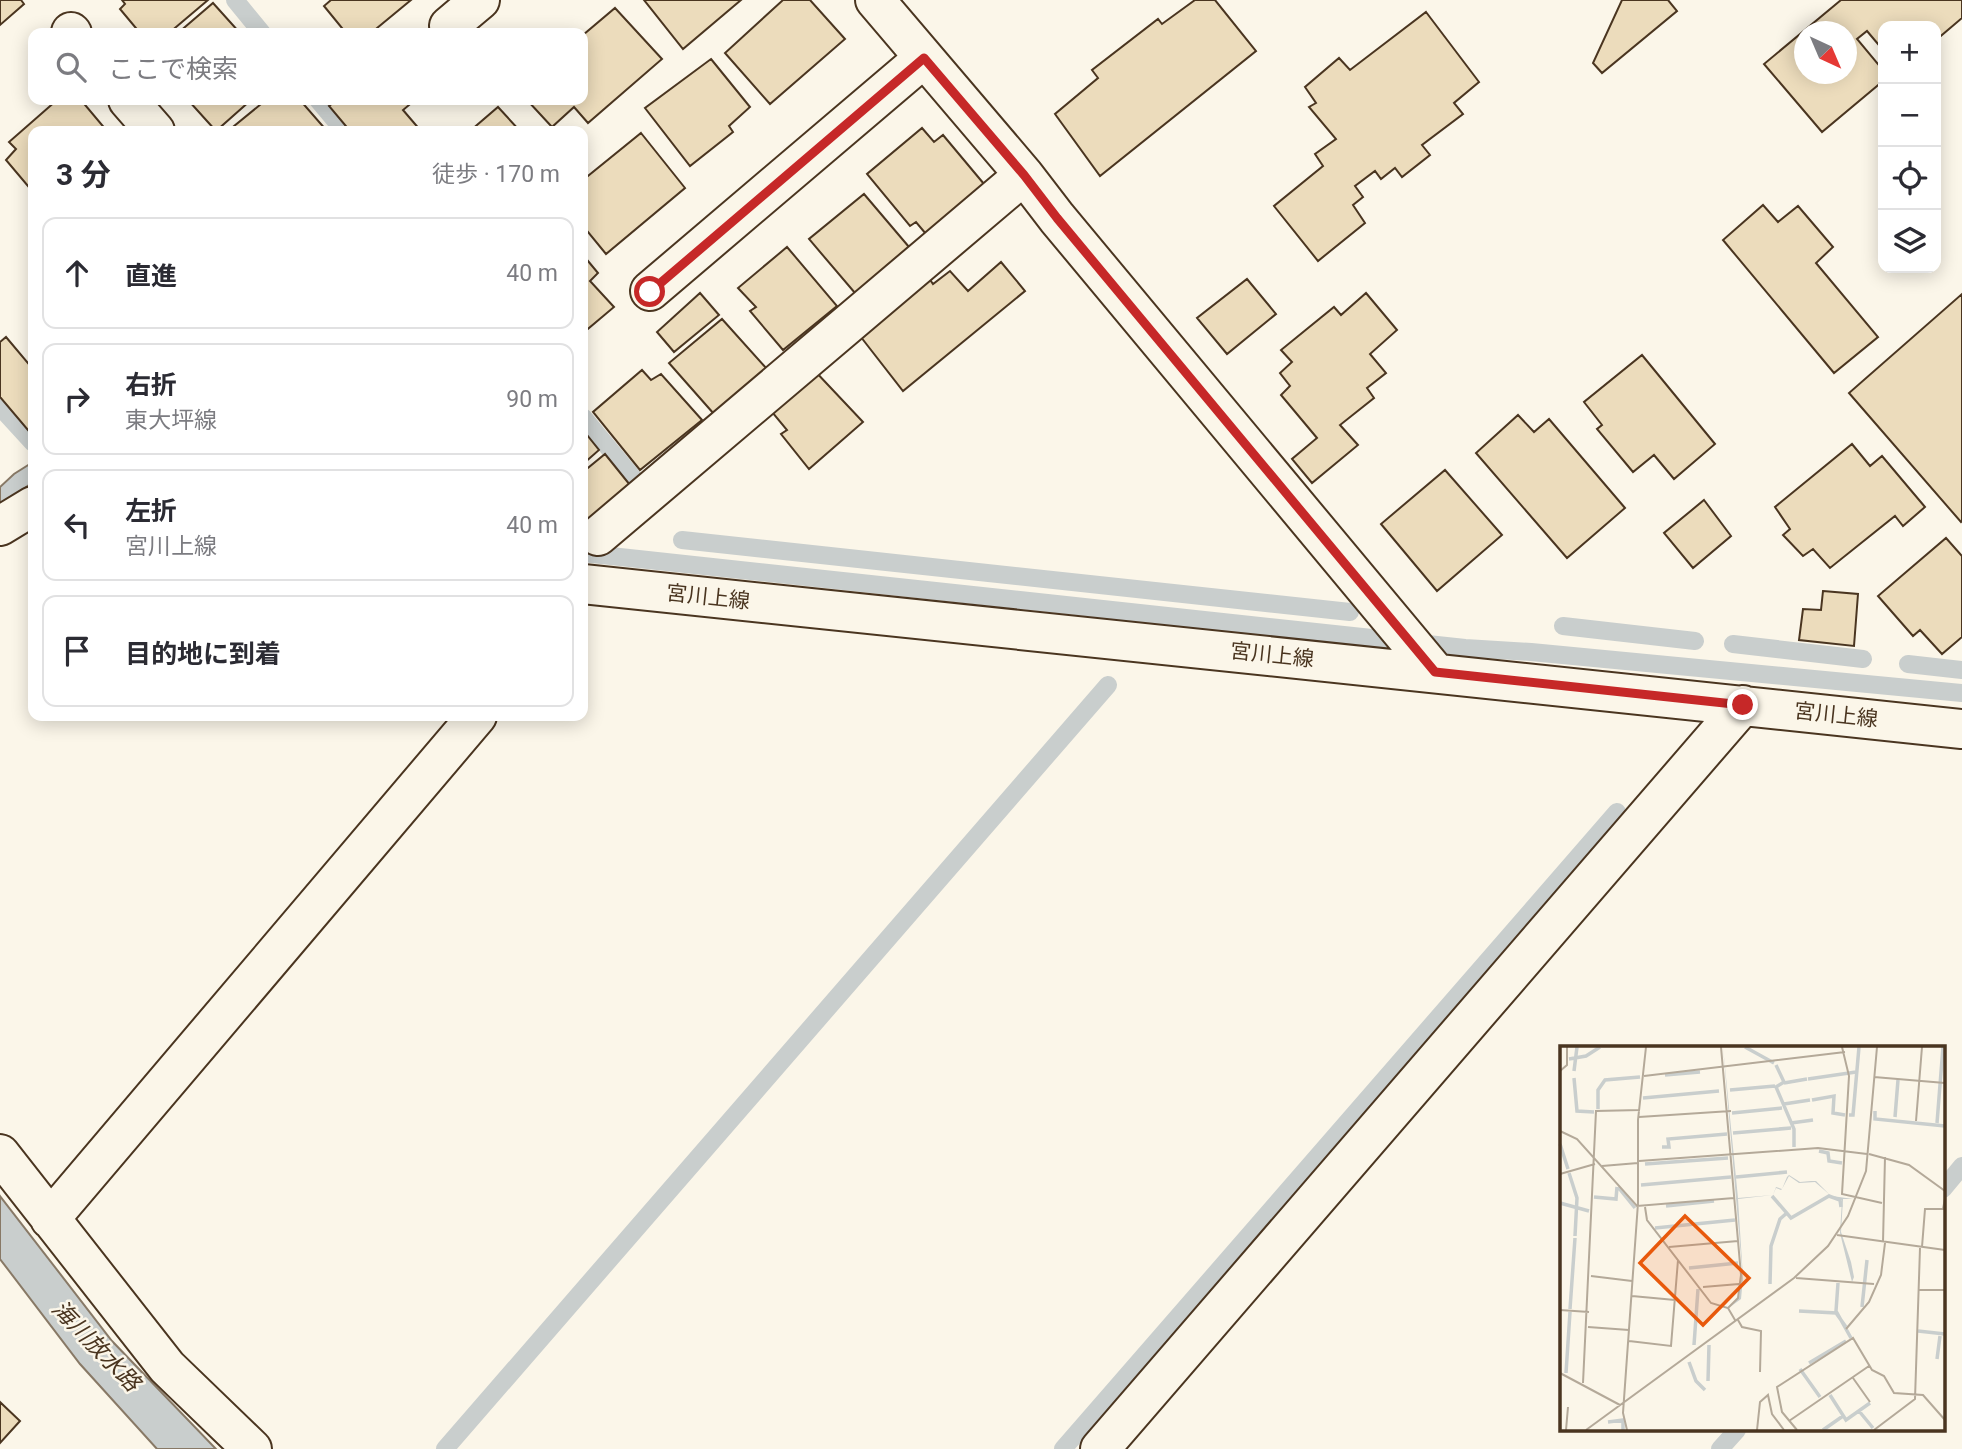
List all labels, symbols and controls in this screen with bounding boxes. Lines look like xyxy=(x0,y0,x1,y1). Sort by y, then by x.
north arrow xyxy=(1794,21,1857,84)
map controls xyxy=(1878,21,1941,273)
button: + xyxy=(1878,21,1941,84)
search box xyxy=(28,28,588,105)
icon: search xyxy=(52,48,90,86)
text: ここで検索 xyxy=(108,54,238,84)
button: − xyxy=(1878,84,1941,147)
button: locate xyxy=(1878,147,1941,210)
text: 3 分 xyxy=(56,157,111,192)
text: 徒歩 · 170 m xyxy=(432,161,560,188)
button: layers xyxy=(1878,210,1941,273)
icon: ahead xyxy=(58,254,96,292)
text: 40 m xyxy=(506,260,558,287)
text: 直進 xyxy=(125,261,177,291)
route start xyxy=(634,276,665,307)
text: 右折 xyxy=(125,370,177,400)
icon: right xyxy=(58,380,96,418)
text: 90 m xyxy=(506,386,558,413)
text: 東大坪線 xyxy=(125,407,217,434)
text: 左折 xyxy=(125,496,177,526)
icon: left xyxy=(58,506,96,544)
text: 40 m xyxy=(506,512,558,539)
text: 宮川上線 xyxy=(125,533,217,560)
street label: 宮川上線 xyxy=(665,581,751,613)
icon: arrive xyxy=(58,632,96,670)
text: 目的地に到着 xyxy=(125,639,281,669)
street label: 宮川上線 xyxy=(1229,639,1315,671)
route end xyxy=(1727,689,1758,720)
street label: 宮川上線 xyxy=(1793,699,1879,731)
inset map xyxy=(1560,1046,1944,1432)
water label: 海川放水路 xyxy=(46,1295,147,1398)

